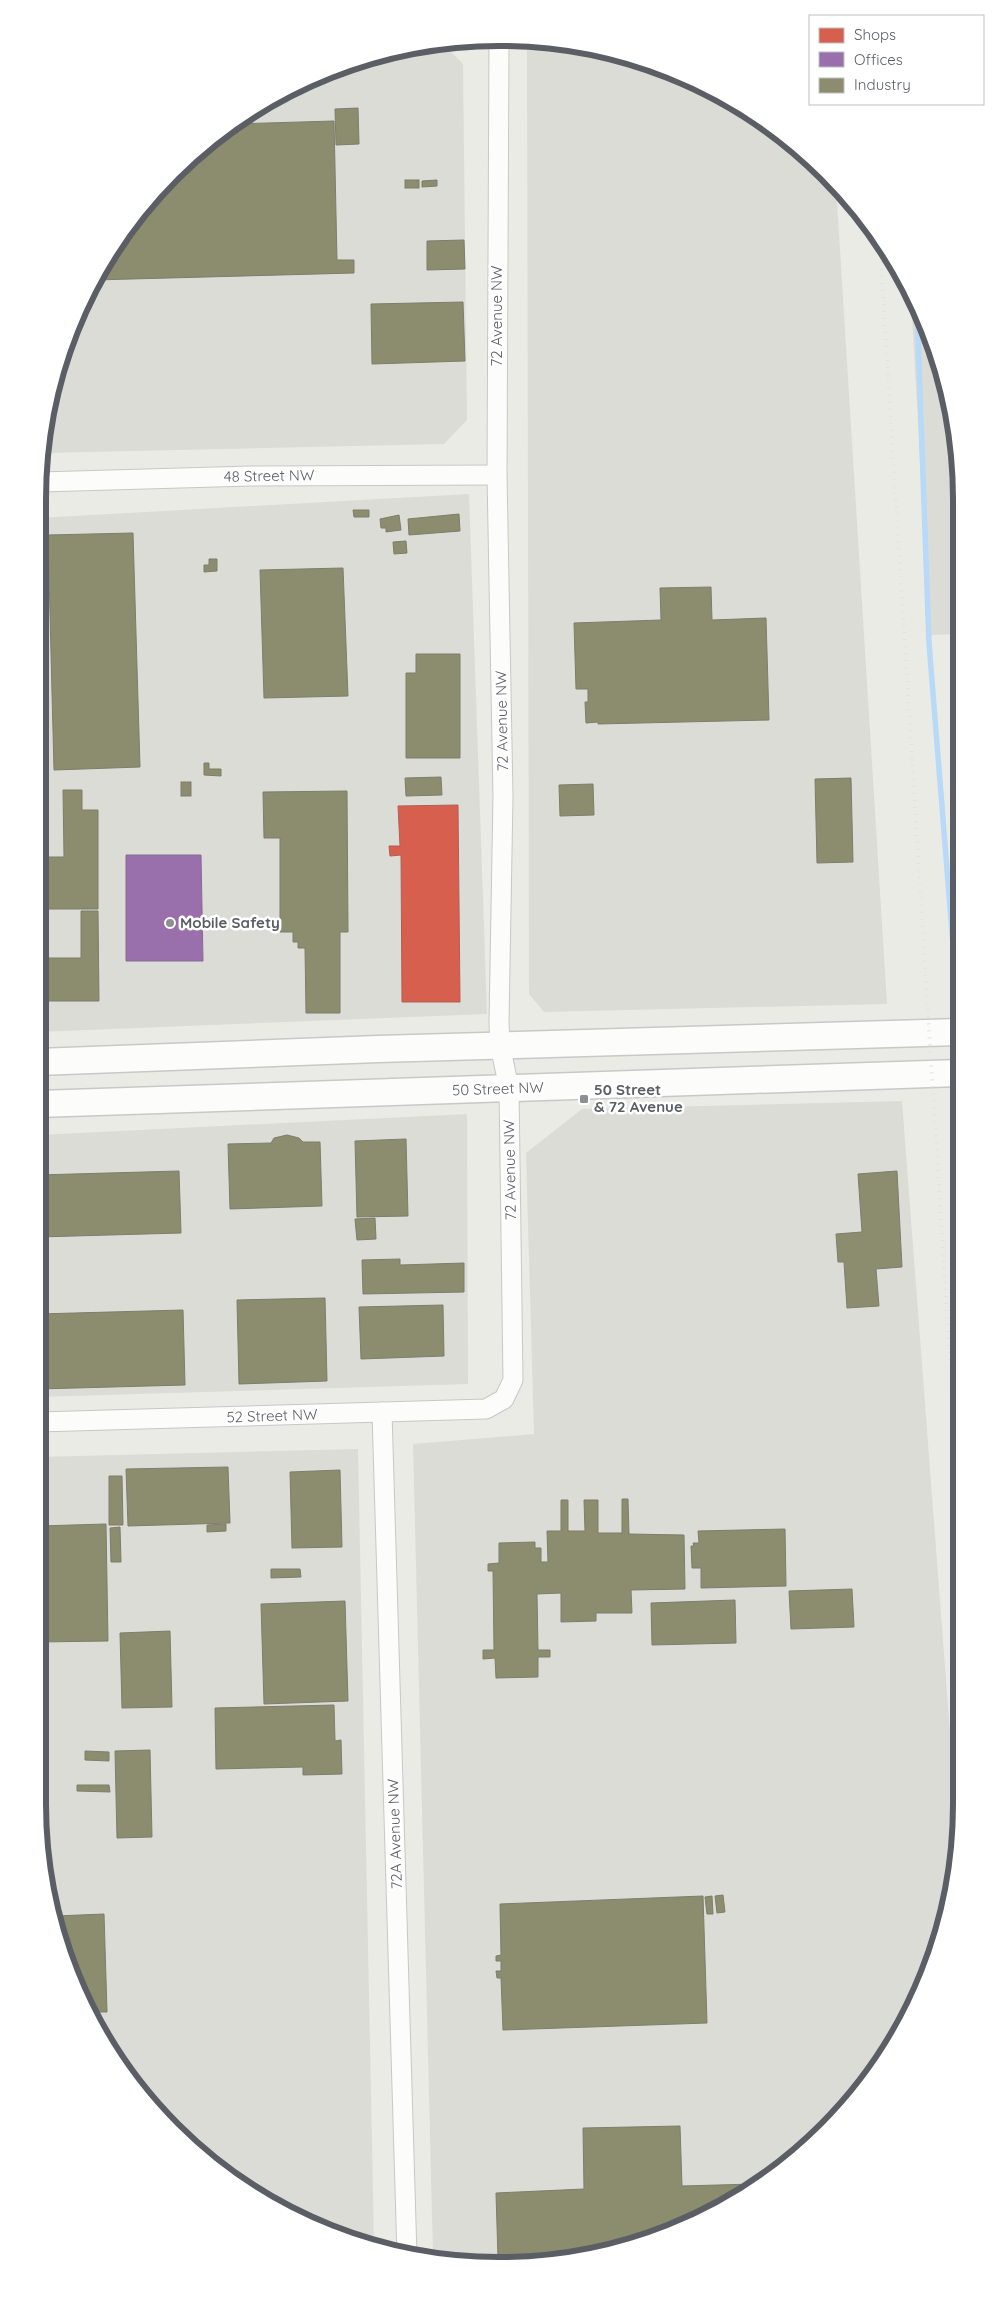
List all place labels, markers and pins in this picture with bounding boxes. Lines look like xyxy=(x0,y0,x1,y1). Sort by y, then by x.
place label: Mobile Safety xyxy=(180,913,280,932)
marker: Mobile Safety xyxy=(164,917,176,929)
place label: 50 Street & 72 Avenue xyxy=(594,1080,683,1116)
marker: 50 Street & 72 Avenue xyxy=(578,1093,590,1105)

